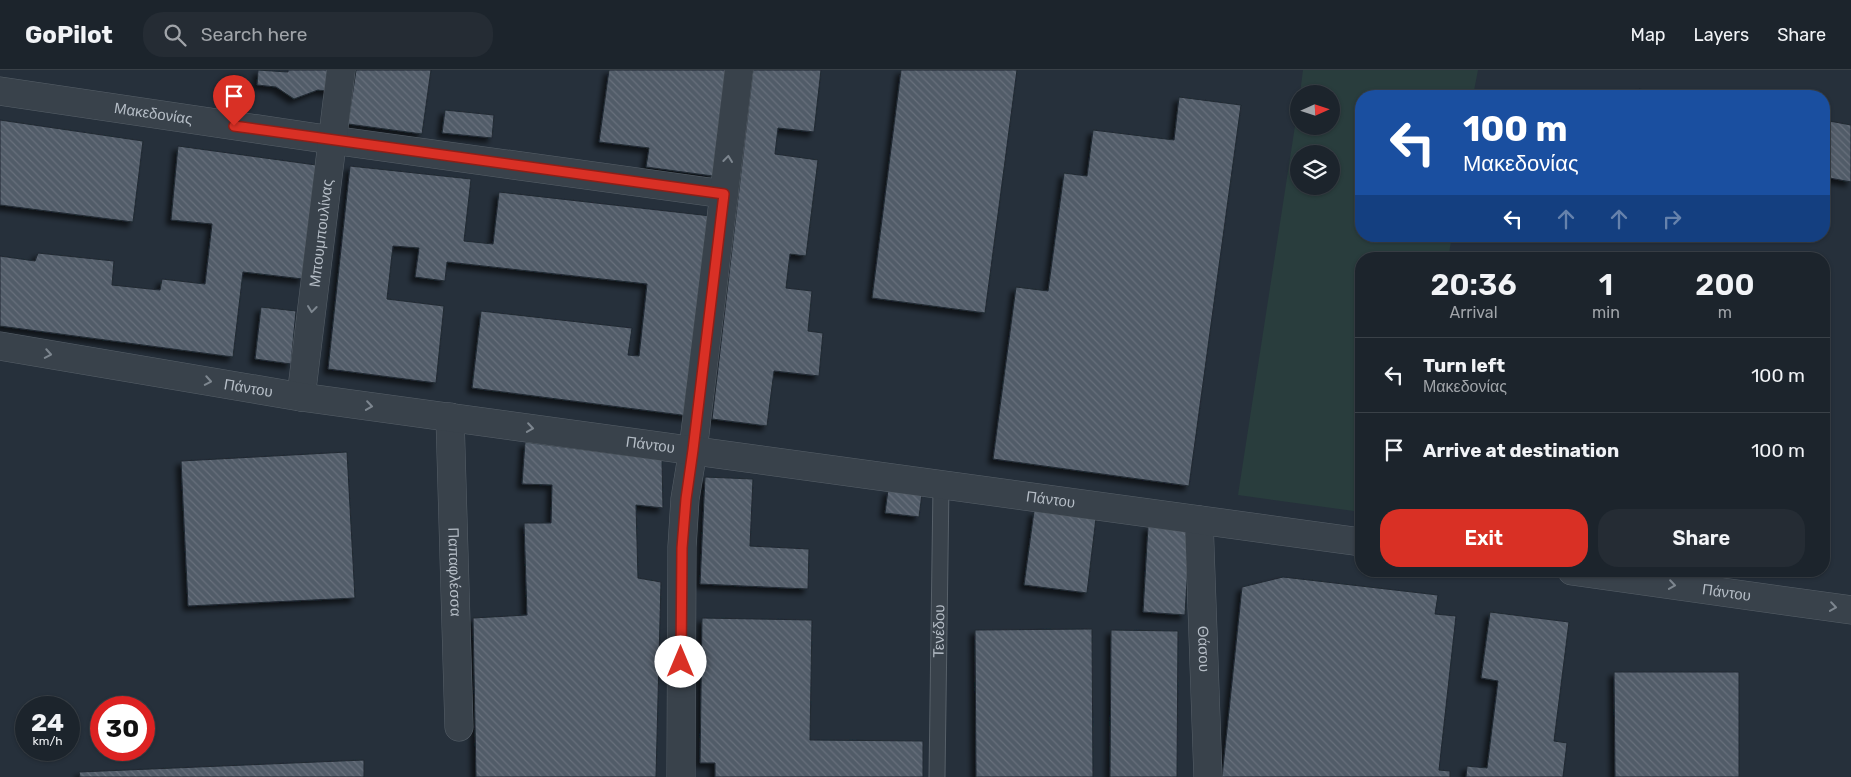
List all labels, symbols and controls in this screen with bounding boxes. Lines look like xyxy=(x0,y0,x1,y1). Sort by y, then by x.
search box xyxy=(143,12,493,57)
text: GoPilot xyxy=(25,21,113,49)
icon: search xyxy=(161,21,189,49)
text: Search here xyxy=(201,23,307,46)
text: Map xyxy=(1631,24,1666,46)
text: Layers xyxy=(1694,24,1749,46)
text: Share xyxy=(1777,24,1826,46)
pin xyxy=(213,75,255,126)
icon: arrive xyxy=(220,82,248,110)
north arrow xyxy=(1290,85,1340,135)
map controls xyxy=(1290,85,1340,195)
street label: Μακεδονίας xyxy=(113,99,194,128)
text: 100 m xyxy=(1463,108,1568,150)
icon: left xyxy=(1380,110,1445,175)
button: layers xyxy=(1290,145,1340,195)
text: Μακεδονίας xyxy=(1463,150,1579,177)
one-way arrow xyxy=(722,154,733,162)
street label: Μπουμπουλίνας xyxy=(305,178,337,288)
icon: left xyxy=(1499,205,1527,233)
icon: ahead xyxy=(1552,205,1580,233)
icon: ahead xyxy=(1605,205,1633,233)
icon: right xyxy=(1658,205,1686,233)
text: 20:36 xyxy=(1431,267,1517,303)
text: 1 xyxy=(1599,267,1613,303)
text: 200 xyxy=(1695,267,1754,303)
text: Arrival xyxy=(1450,303,1498,322)
text: min xyxy=(1592,303,1620,322)
text: m xyxy=(1718,303,1732,322)
one-way arrow xyxy=(307,305,317,314)
one-way arrow xyxy=(44,348,52,358)
text: Turn left xyxy=(1423,354,1505,377)
icon: left xyxy=(1380,361,1408,389)
text: 100 m xyxy=(1751,364,1805,387)
one-way arrow xyxy=(205,375,213,386)
street label: Πάντου xyxy=(223,375,274,401)
text: Μακεδονίας xyxy=(1423,377,1507,396)
one-way arrow xyxy=(365,400,373,411)
one-way arrow xyxy=(526,422,534,433)
street label: Πάντου xyxy=(625,433,676,457)
icon: arrive xyxy=(1380,436,1408,464)
text: Arrive at destination xyxy=(1423,439,1619,462)
text: 100 m xyxy=(1751,439,1805,462)
street label: Πάντου xyxy=(1025,487,1076,512)
button: Exit xyxy=(1380,509,1588,567)
button: Share xyxy=(1598,509,1805,567)
street label: Παπαφλέσσα xyxy=(444,527,465,617)
one-way arrow xyxy=(1669,579,1677,590)
street label: Πάντου xyxy=(1701,580,1752,605)
one-way arrow xyxy=(1830,601,1838,612)
street label: Τενέδου xyxy=(930,604,948,658)
street label: Θάσου xyxy=(1194,626,1213,672)
position arrow xyxy=(654,635,706,687)
speed limit sign: 30 xyxy=(90,696,155,761)
text: 24 xyxy=(31,708,64,737)
text: km/h xyxy=(33,734,62,748)

